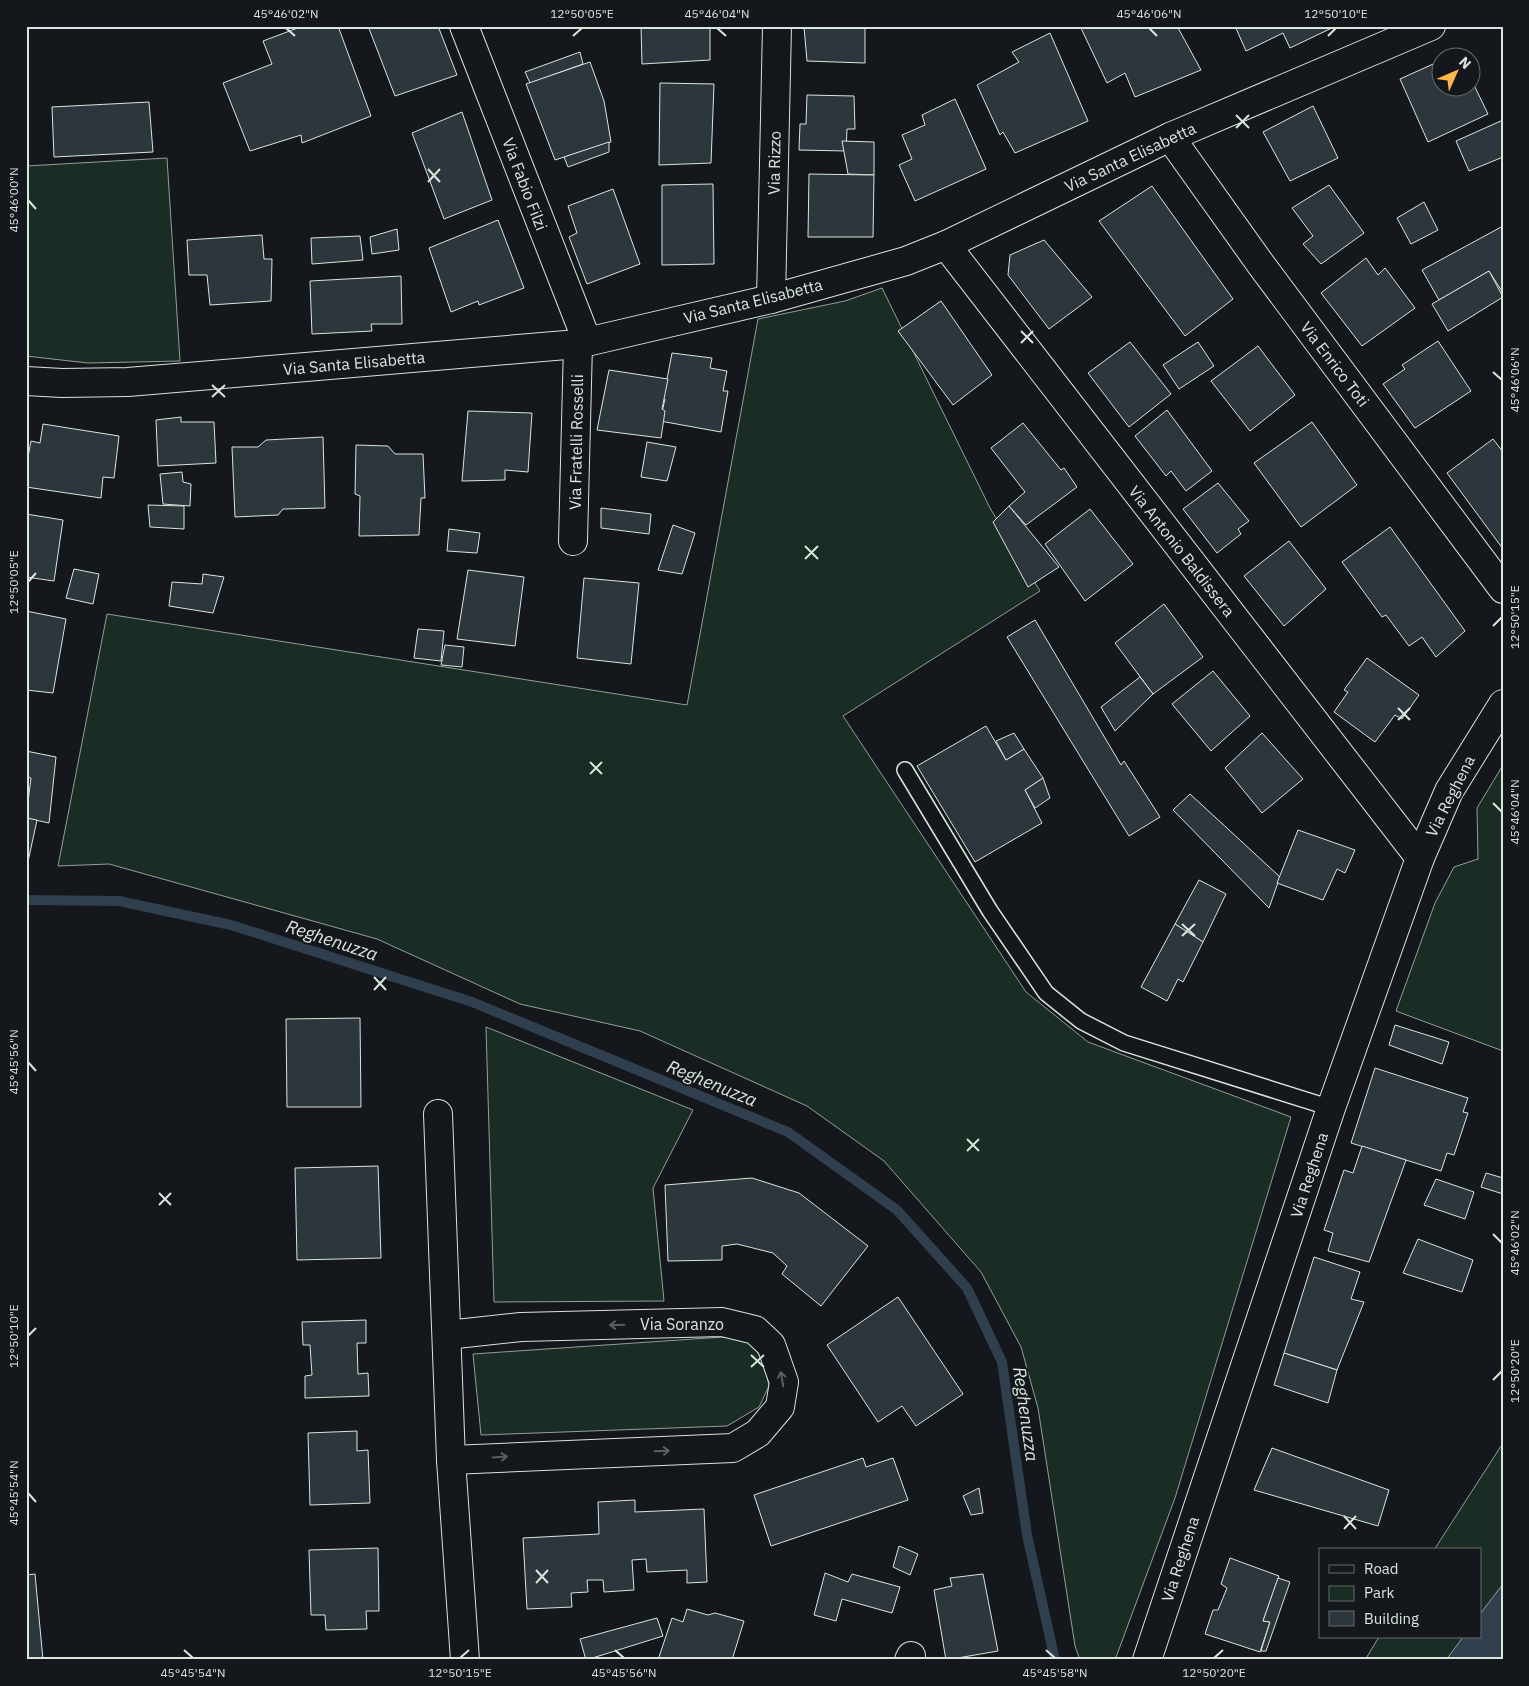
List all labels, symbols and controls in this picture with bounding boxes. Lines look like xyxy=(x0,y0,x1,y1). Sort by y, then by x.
text: 45°46'02"N xyxy=(253,6,319,21)
text: 12°50'05"E xyxy=(550,6,614,21)
text: 45°46'04"N xyxy=(684,6,750,21)
text: 45°46'06"N xyxy=(1116,6,1182,21)
text: 12°50'10"E xyxy=(1304,6,1368,21)
north arrow xyxy=(1432,48,1482,98)
text: N xyxy=(1455,53,1475,73)
street label: Via Santa Elisabetta xyxy=(1061,118,1199,196)
street label: Via Rizzo xyxy=(763,131,785,195)
street label: Via Fabio Filzi xyxy=(498,135,552,233)
text: 45°46'00"N xyxy=(6,167,21,233)
street label: Via Santa Elisabetta xyxy=(681,274,825,328)
street label: Via Enrico Toti xyxy=(1296,317,1374,411)
street label: Via Santa Elisabetta xyxy=(282,347,426,379)
text: 45°46'06"N xyxy=(1507,347,1522,413)
street label: Via Fratelli Rosselli xyxy=(565,374,587,510)
street label: Via Antonio Baldissera xyxy=(1125,481,1240,621)
text: 12°50'05"E xyxy=(6,550,21,614)
text: 12°50'15"E xyxy=(1507,585,1522,649)
street label: Via Reghena xyxy=(1421,751,1479,840)
text: 45°46'04"N xyxy=(1507,779,1522,845)
water label: Reghenuzza xyxy=(283,914,381,966)
text: 45°45'56"N xyxy=(6,1029,21,1095)
water label: Reghenuzza xyxy=(664,1054,760,1112)
street label: Via Reghena xyxy=(1286,1129,1332,1220)
text: 45°46'02"N xyxy=(1507,1210,1522,1276)
text: 12°50'10"E xyxy=(6,1304,21,1368)
street label: Via Soranzo xyxy=(640,1314,724,1334)
one-way arrow xyxy=(609,1320,625,1329)
text: 12°50'20"E xyxy=(1507,1339,1522,1403)
water label: Reghenuzza xyxy=(1008,1365,1044,1463)
one-way arrow xyxy=(776,1372,786,1388)
one-way arrow xyxy=(654,1446,670,1455)
one-way arrow xyxy=(491,1453,507,1462)
text: 45°45'54"N xyxy=(6,1460,21,1526)
street label: Via Reghena xyxy=(1157,1513,1203,1604)
legend xyxy=(1319,1548,1482,1638)
text: Road xyxy=(1364,1559,1399,1578)
text: Park xyxy=(1364,1583,1394,1602)
text: Building xyxy=(1364,1609,1419,1628)
text: 45°45'54"N xyxy=(160,1665,226,1680)
text: 12°50'15"E xyxy=(428,1665,492,1680)
text: 45°45'56"N xyxy=(591,1665,657,1680)
text: 45°45'58"N xyxy=(1022,1665,1088,1680)
text: 12°50'20"E xyxy=(1182,1665,1246,1680)

